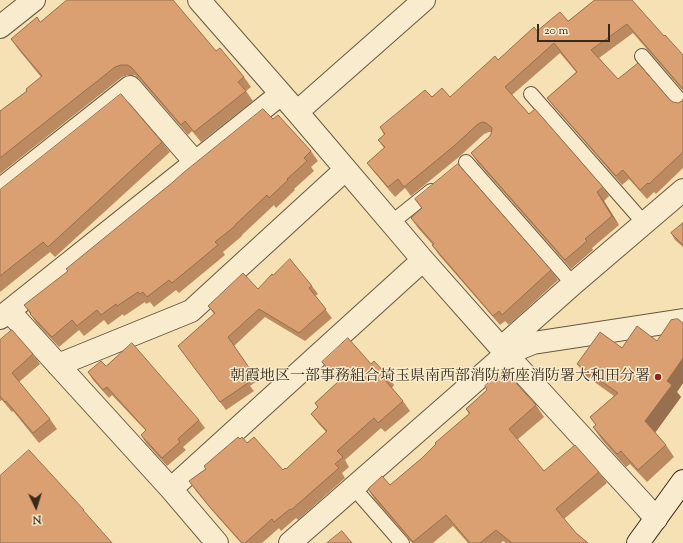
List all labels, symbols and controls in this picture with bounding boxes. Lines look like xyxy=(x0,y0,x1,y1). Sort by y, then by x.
scale bar xyxy=(539,16,612,42)
text: 20 m xyxy=(544,22,568,40)
place label: 朝霞地区一部事務組合埼玉県南西部消防新座消防署大和田分署 xyxy=(230,368,650,386)
marker: 朝霞地区一部事務組合埼玉県南西部消防新座消防署大和田分署 xyxy=(653,372,663,382)
north arrow xyxy=(16,487,56,527)
text: N xyxy=(32,511,42,527)

